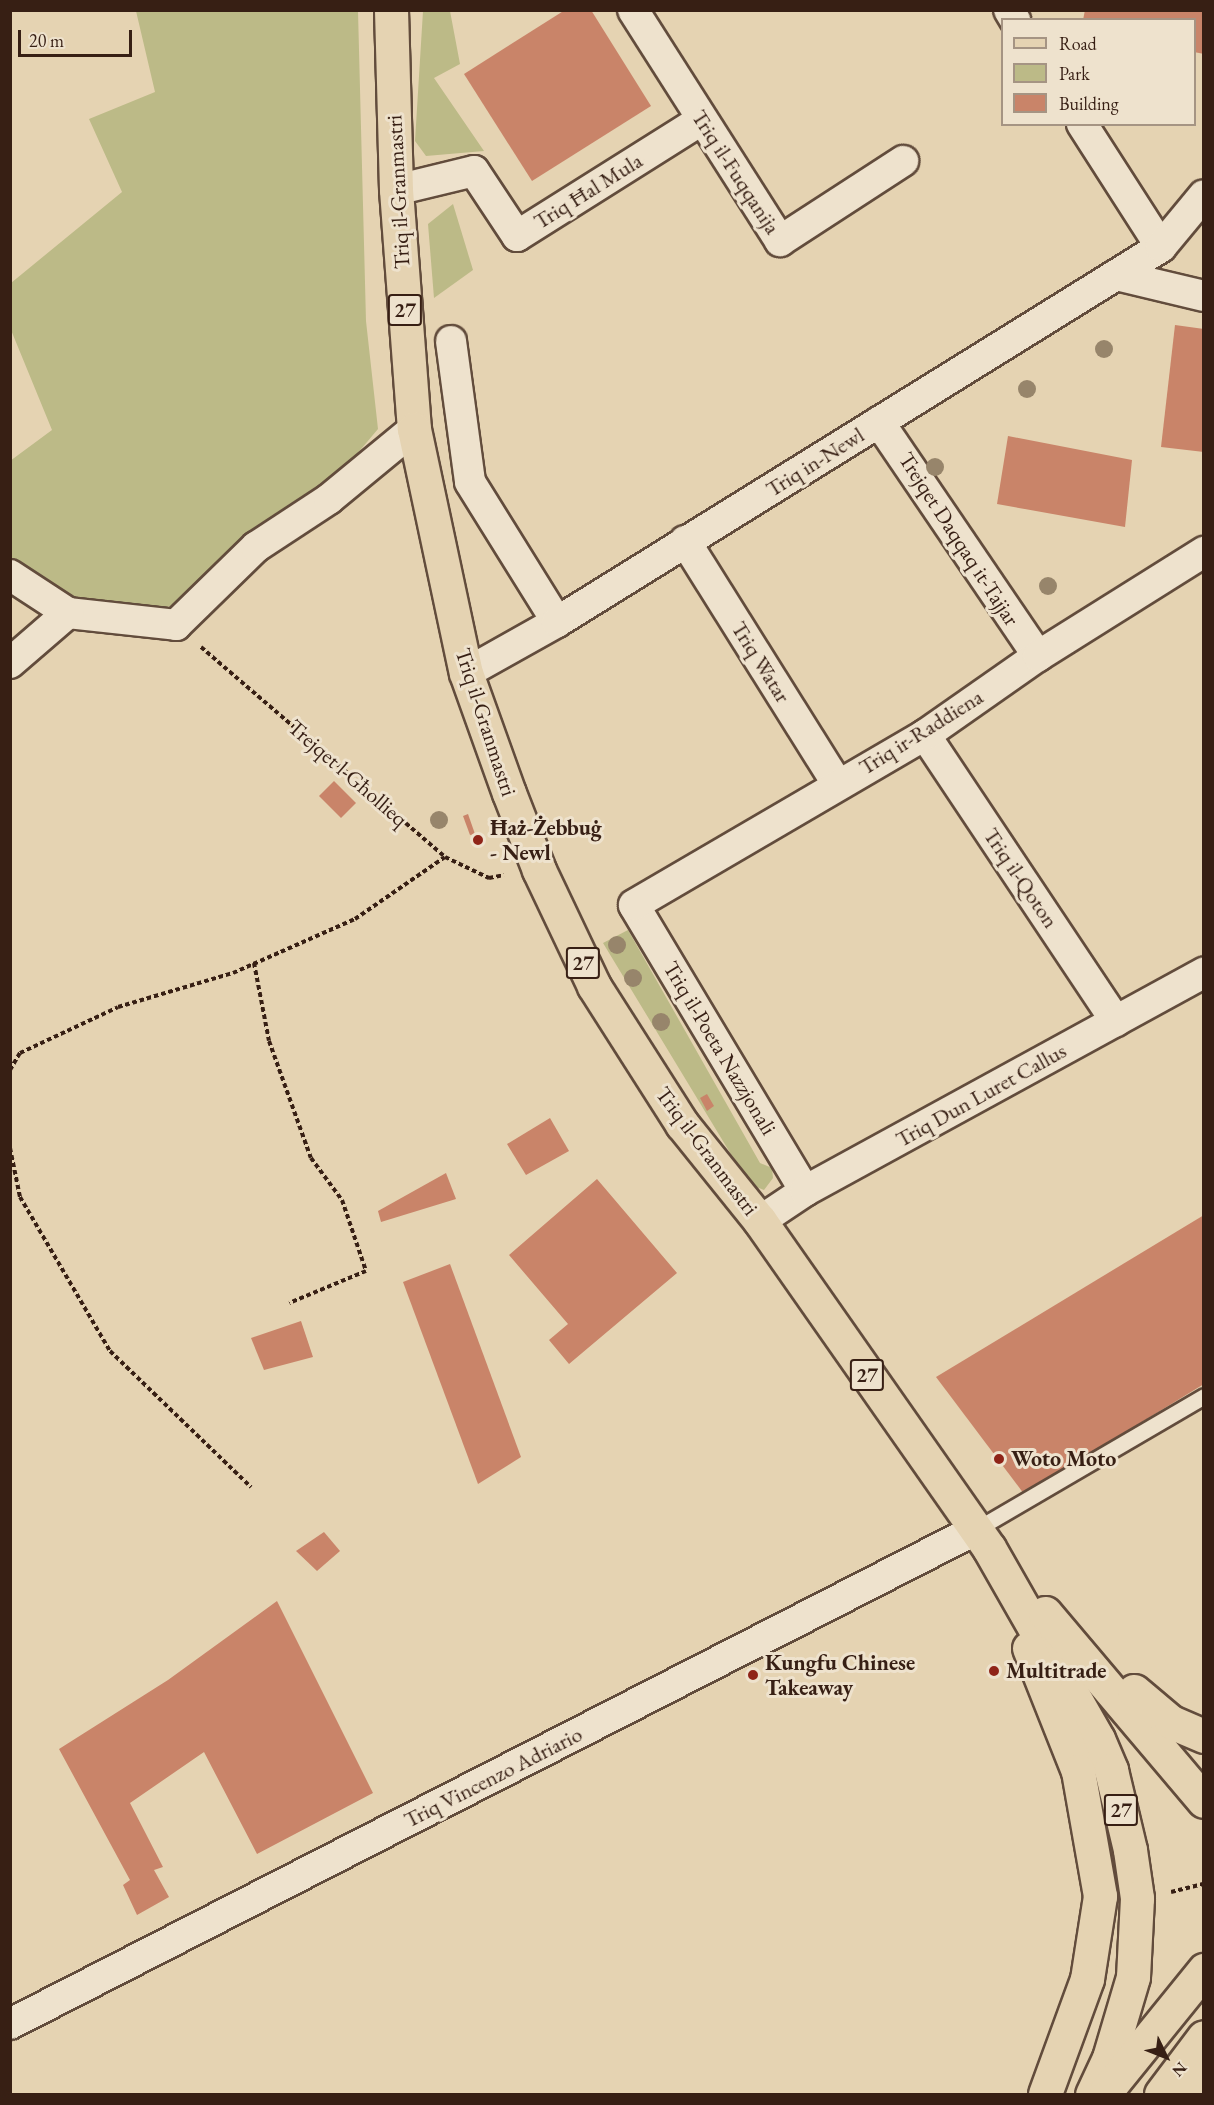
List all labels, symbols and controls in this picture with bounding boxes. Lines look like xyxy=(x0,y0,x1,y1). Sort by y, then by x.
scale bar xyxy=(21,18,135,56)
legend xyxy=(1001,18,1196,126)
text: 20 m xyxy=(29,29,64,52)
text: Road xyxy=(1059,32,1097,55)
text: Park xyxy=(1059,62,1090,85)
text: Building xyxy=(1059,92,1119,115)
street label: Triq il-Fuqqanija xyxy=(686,105,786,239)
street label: Triq il-Granmastri xyxy=(381,114,415,270)
street label: Triq Ħal Mula xyxy=(529,147,647,235)
road number: 27 xyxy=(387,292,423,328)
street label: Triq in-Newl xyxy=(761,422,869,502)
street label: Trejqet Daqqaq it-Tajjar xyxy=(893,447,1025,631)
street label: Triq Watar xyxy=(726,616,796,708)
street label: Triq il-Granmastri xyxy=(450,645,522,799)
street label: Triq ir-Raddiena xyxy=(854,683,988,781)
street label: Trejqet l-Għollieq xyxy=(283,714,413,832)
place label: Ħaż-Żebbuġ - Newl xyxy=(490,814,602,866)
street label: Triq il-Qoton xyxy=(978,823,1064,933)
marker: Ħaż-Żebbuġ - Newl xyxy=(471,833,485,847)
road number: 27 xyxy=(565,945,601,981)
street label: Triq il-Poeta Nazzjonali xyxy=(658,956,782,1140)
street label: Triq Dun Luret Callus xyxy=(891,1037,1071,1153)
street label: Triq il-Granmastri xyxy=(650,1081,764,1221)
road number: 27 xyxy=(849,1357,885,1393)
place label: Woto Moto xyxy=(1011,1446,1116,1472)
marker: Woto Moto xyxy=(992,1452,1006,1466)
place label: Kungfu Chinese Takeaway xyxy=(765,1649,915,1700)
place label: Multitrade xyxy=(1006,1658,1106,1684)
marker: Multitrade xyxy=(987,1664,1001,1678)
marker: Kungfu Chinese Takeaway xyxy=(746,1668,760,1682)
street label: Triq Vincenzo Adriario xyxy=(400,1721,586,1833)
road number: 27 xyxy=(1103,1792,1139,1828)
north arrow xyxy=(1136,2027,1196,2087)
text: N xyxy=(1167,2058,1192,2082)

